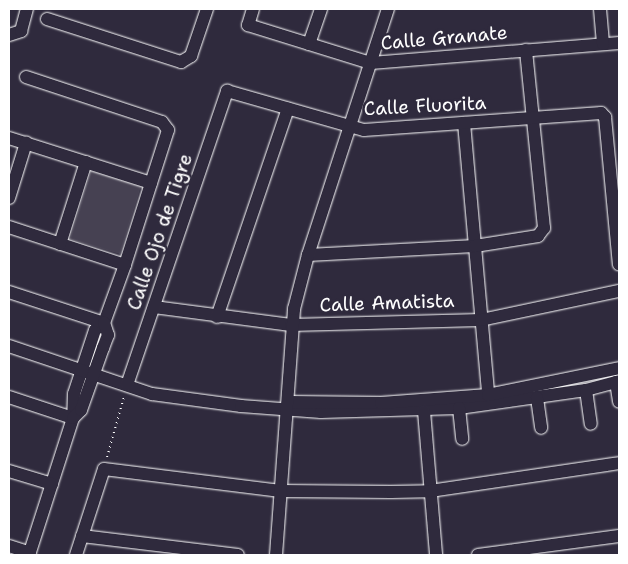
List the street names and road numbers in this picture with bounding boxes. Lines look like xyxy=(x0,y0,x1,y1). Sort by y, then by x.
street label: Calle Granate xyxy=(380,21,508,55)
street label: Calle Fluorita xyxy=(363,91,487,121)
street label: Calle Ojo de Tigre xyxy=(123,151,197,313)
street label: Calle Amatista xyxy=(319,289,455,317)

